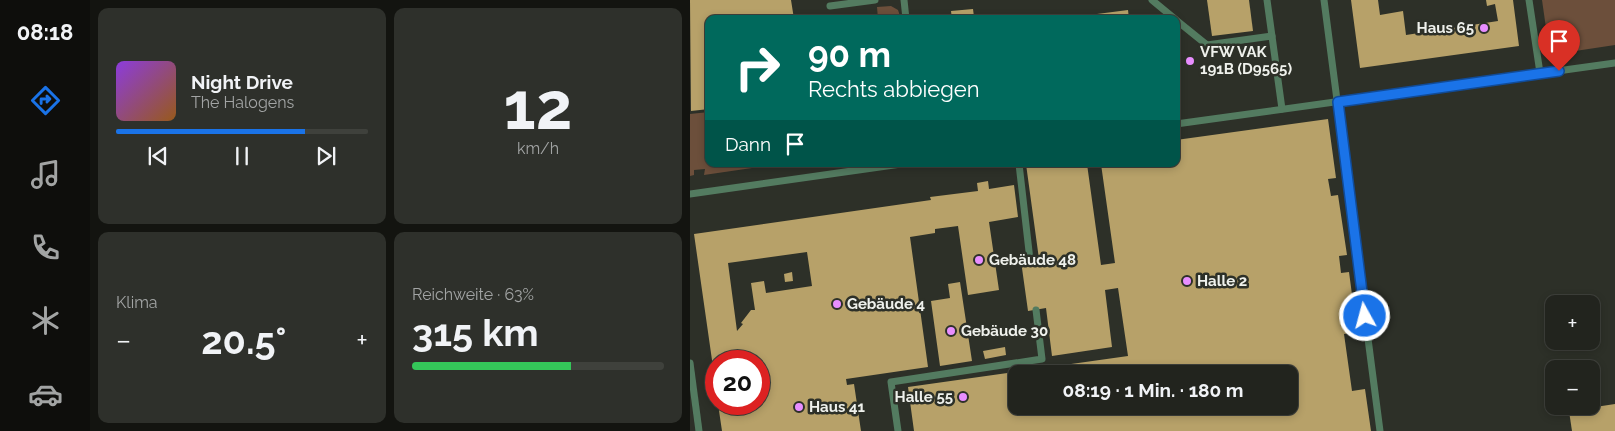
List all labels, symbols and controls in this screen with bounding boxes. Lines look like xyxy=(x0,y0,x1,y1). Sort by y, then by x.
text: 08:18 xyxy=(17,19,73,45)
place label: Haus 65 xyxy=(1417,19,1474,37)
pin xyxy=(1538,20,1580,71)
marker: Haus 65 xyxy=(1478,22,1490,34)
icon: arrive xyxy=(1545,27,1573,55)
text: 90 m xyxy=(808,34,891,75)
icon: right xyxy=(725,35,790,100)
place label: VFW VAK 191B (D9565) xyxy=(1200,43,1292,78)
marker: VFW VAK 191B (D9565) xyxy=(1184,55,1196,67)
text: 12 xyxy=(504,68,572,144)
text: Night Drive xyxy=(191,71,293,93)
text: Rechts abbiegen xyxy=(808,76,980,102)
icon: directions xyxy=(28,83,63,118)
text: The Halogens xyxy=(191,93,294,112)
icon: arrive xyxy=(781,130,809,158)
text: Dann xyxy=(725,133,771,155)
text: km/h xyxy=(517,139,559,158)
icon: previous xyxy=(144,142,172,170)
icon: pause xyxy=(228,142,256,170)
icon: next xyxy=(312,142,340,170)
icon: music xyxy=(28,157,63,192)
icon: phone xyxy=(28,230,63,265)
place label: Gebäude 48 xyxy=(989,251,1076,269)
marker: Gebäude 48 xyxy=(973,254,985,266)
place label: Halle 2 xyxy=(1197,272,1247,290)
marker: Halle 2 xyxy=(1181,275,1193,287)
text: Reichweite · 63% xyxy=(412,285,534,304)
position arrow xyxy=(1338,289,1390,341)
text: Klima xyxy=(116,293,158,312)
place label: Gebäude 4 xyxy=(847,295,926,313)
map controls xyxy=(1545,295,1600,415)
button: + xyxy=(1545,295,1600,350)
marker: Gebäude 4 xyxy=(831,298,843,310)
icon: climate xyxy=(28,303,63,338)
text: 315 km xyxy=(412,310,539,355)
text: 20.5° xyxy=(201,318,286,363)
place label: Gebäude 30 xyxy=(961,322,1048,340)
text: − xyxy=(116,324,131,357)
text: + xyxy=(356,324,368,357)
marker: Gebäude 30 xyxy=(945,325,957,337)
speed limit sign: 20 xyxy=(705,350,770,415)
button: − xyxy=(1545,360,1600,415)
icon: car xyxy=(28,377,63,412)
text: 08:19 · 1 Min. · 180 m xyxy=(1063,379,1243,401)
place label: Halle 55 xyxy=(895,388,953,406)
marker: Halle 55 xyxy=(957,391,969,403)
place label: Haus 41 xyxy=(809,398,866,416)
marker: Haus 41 xyxy=(793,401,805,413)

